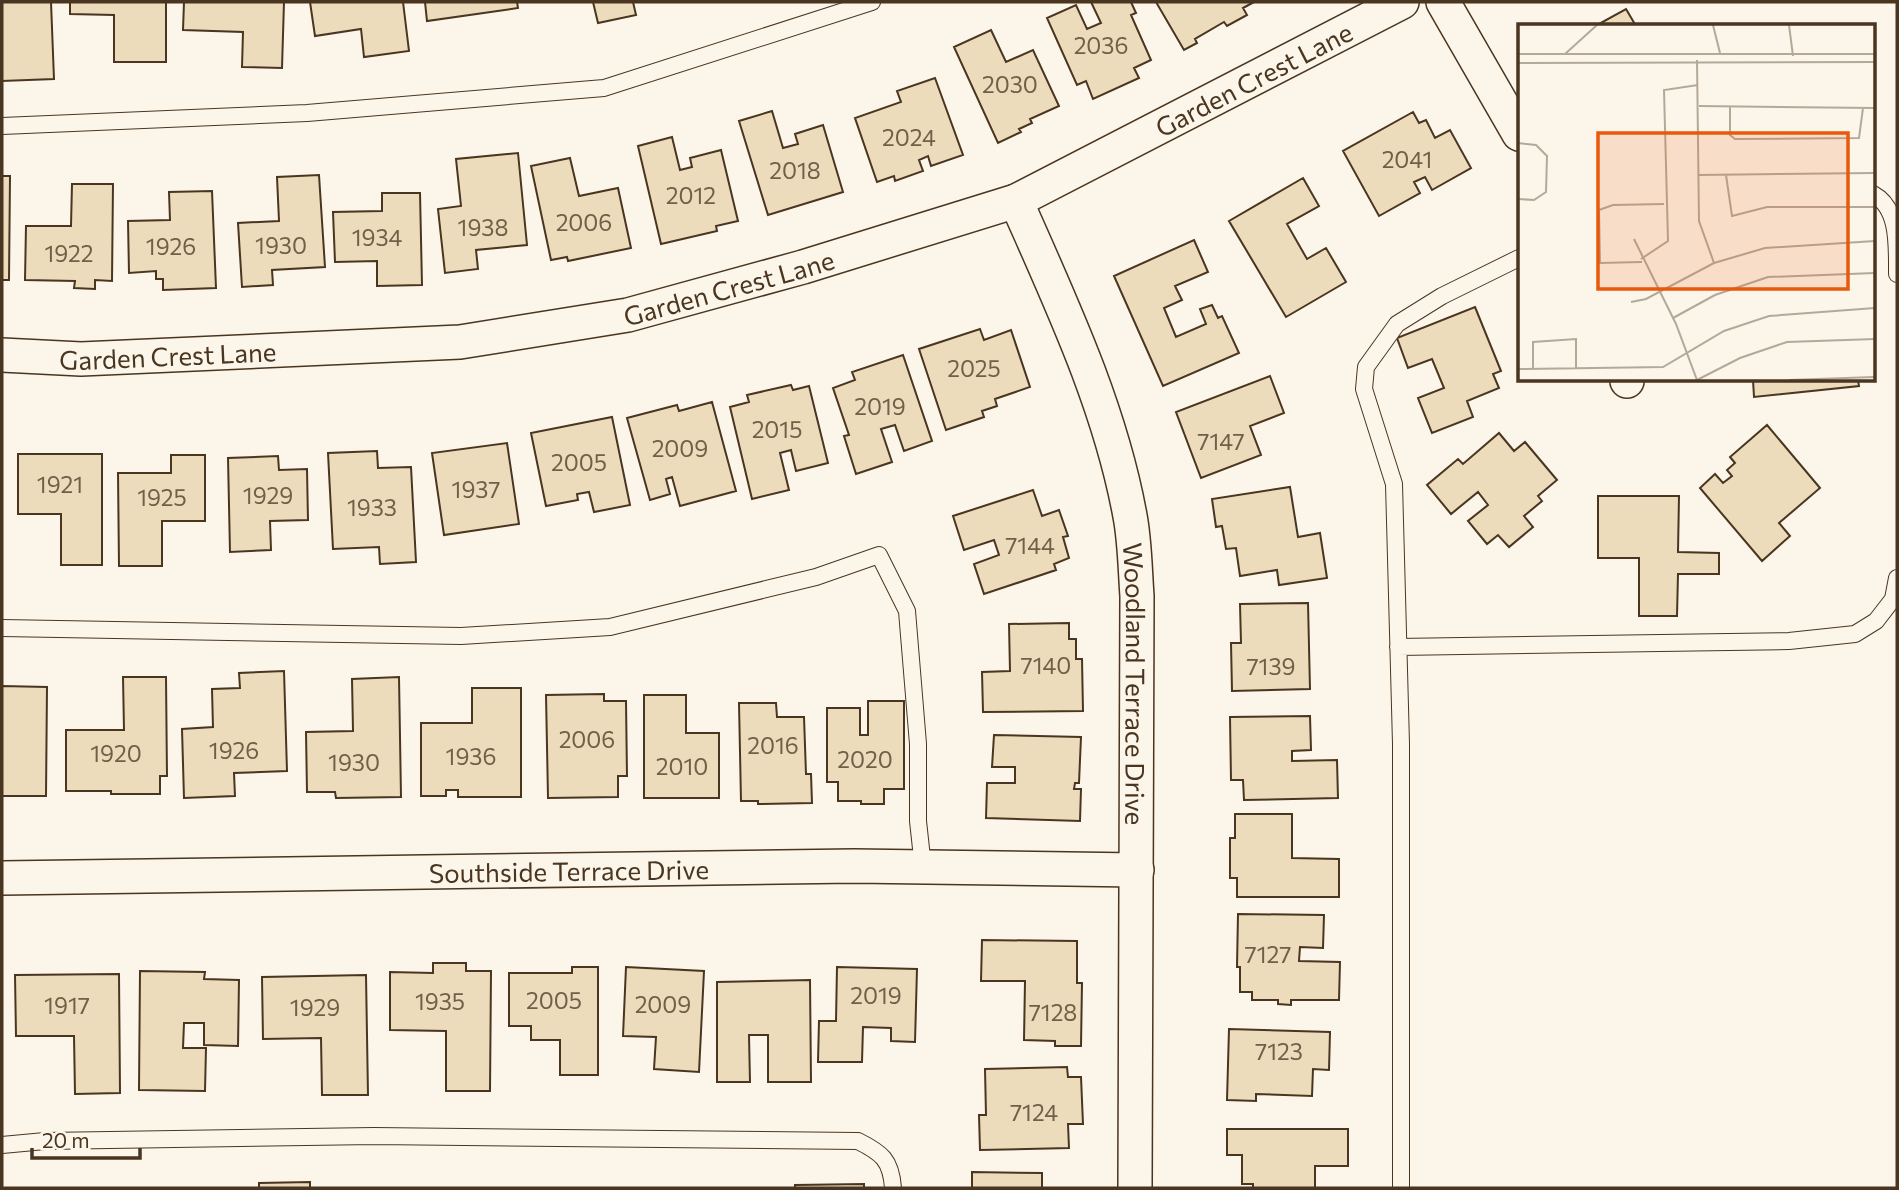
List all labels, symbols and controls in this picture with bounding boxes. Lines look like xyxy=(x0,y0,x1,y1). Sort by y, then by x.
street label: Garden Crest Lane xyxy=(1150,15,1357,142)
inset map xyxy=(1518,24,1874,382)
house number: 2036 xyxy=(1074,31,1128,59)
house number: 2030 xyxy=(982,70,1038,98)
house number: 2024 xyxy=(882,123,936,151)
house number: 2041 xyxy=(1382,145,1432,173)
house number: 2018 xyxy=(769,156,821,184)
house number: 2012 xyxy=(666,181,716,209)
house number: 2006 xyxy=(556,208,612,236)
house number: 1938 xyxy=(458,213,508,241)
house number: 1934 xyxy=(352,223,403,251)
house number: 1930 xyxy=(255,231,307,259)
house number: 1926 xyxy=(146,232,196,260)
house number: 1922 xyxy=(44,239,94,267)
street label: Garden Crest Lane xyxy=(620,243,838,331)
street label: Garden Crest Lane xyxy=(59,335,277,375)
house number: 2025 xyxy=(947,354,1001,382)
house number: 2019 xyxy=(854,392,906,420)
house number: 2015 xyxy=(752,415,802,443)
house number: 7147 xyxy=(1197,427,1245,455)
house number: 2009 xyxy=(652,434,708,462)
house number: 2005 xyxy=(551,448,607,476)
house number: 1921 xyxy=(37,470,83,498)
house number: 1937 xyxy=(452,475,500,503)
house number: 1929 xyxy=(243,481,293,509)
house number: 1925 xyxy=(137,483,187,511)
house number: 1933 xyxy=(347,493,397,521)
house number: 7144 xyxy=(1005,531,1055,559)
street label: Woodland Terrace Drive xyxy=(1118,541,1153,825)
house number: 7140 xyxy=(1021,651,1071,679)
house number: 7139 xyxy=(1246,652,1296,680)
house number: 2006 xyxy=(559,725,615,753)
house number: 2016 xyxy=(747,731,799,759)
house number: 1926 xyxy=(209,736,259,764)
house number: 1920 xyxy=(90,739,142,767)
house number: 1936 xyxy=(446,742,496,770)
house number: 2020 xyxy=(837,745,893,773)
house number: 1930 xyxy=(328,748,380,776)
house number: 2010 xyxy=(656,752,708,780)
street label: Southside Terrace Drive xyxy=(429,853,709,887)
house number: 7127 xyxy=(1245,940,1291,968)
house number: 2019 xyxy=(850,981,902,1009)
house number: 2005 xyxy=(526,986,582,1014)
house number: 1935 xyxy=(415,987,465,1015)
house number: 2009 xyxy=(635,990,691,1018)
house number: 1917 xyxy=(44,991,90,1019)
house number: 1929 xyxy=(290,993,340,1021)
house number: 7128 xyxy=(1029,998,1077,1026)
house number: 7123 xyxy=(1255,1037,1303,1065)
house number: 7124 xyxy=(1010,1098,1058,1126)
scale bar xyxy=(32,1116,140,1160)
text: 20 m xyxy=(42,1127,90,1152)

